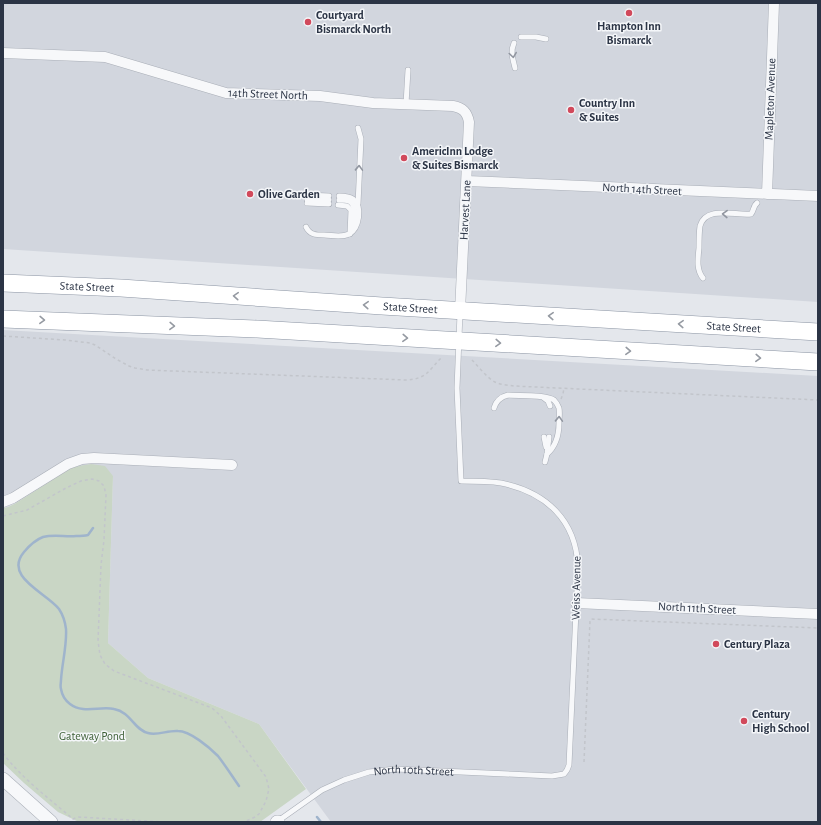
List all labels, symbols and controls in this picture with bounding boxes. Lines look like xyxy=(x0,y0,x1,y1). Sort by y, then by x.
marker: Hampton Inn Bismarck xyxy=(624,8,634,18)
place label: Courtyard Bismarck North xyxy=(316,9,391,35)
marker: Courtyard Bismarck North xyxy=(303,17,313,27)
place label: Hampton Inn Bismarck xyxy=(597,20,661,46)
one-way arrow xyxy=(508,52,517,59)
street label: Mapleton Avenue xyxy=(763,58,777,140)
street label: 14th Street North xyxy=(228,87,308,101)
place label: Country Inn & Suites xyxy=(579,97,635,123)
marker: Country Inn & Suites xyxy=(566,105,576,115)
place label: AmericInn Lodge & Suites Bismarck xyxy=(412,145,499,171)
marker: AmericInn Lodge & Suites Bismarck xyxy=(399,153,409,163)
one-way arrow xyxy=(355,165,364,171)
street label: Harvest Lane xyxy=(457,180,473,240)
street label: North 14th Street xyxy=(602,181,682,197)
place label: Olive Garden xyxy=(258,188,320,200)
marker: Olive Garden xyxy=(245,189,255,199)
one-way arrow xyxy=(722,209,728,218)
street label: State Street xyxy=(59,279,115,294)
one-way arrow xyxy=(233,291,239,300)
street label: State Street xyxy=(383,300,438,315)
one-way arrow xyxy=(363,301,369,309)
one-way arrow xyxy=(548,312,554,321)
one-way arrow xyxy=(39,316,45,325)
street label: State Street xyxy=(706,319,761,335)
one-way arrow xyxy=(678,320,684,328)
one-way arrow xyxy=(169,322,175,330)
one-way arrow xyxy=(402,334,408,342)
one-way arrow xyxy=(495,339,501,348)
one-way arrow xyxy=(625,346,631,355)
one-way arrow xyxy=(755,354,761,363)
one-way arrow xyxy=(555,416,564,422)
street label: Weiss Avenue xyxy=(569,556,583,620)
street label: North 11th Street xyxy=(658,600,737,616)
place label: Century Plaza xyxy=(724,638,790,651)
marker: Century Plaza xyxy=(711,639,721,649)
place label: Century High School xyxy=(752,708,809,734)
marker: Century High School xyxy=(739,716,749,726)
park label: Gateway Pond xyxy=(59,730,125,743)
street label: North 10th Street xyxy=(373,763,454,778)

